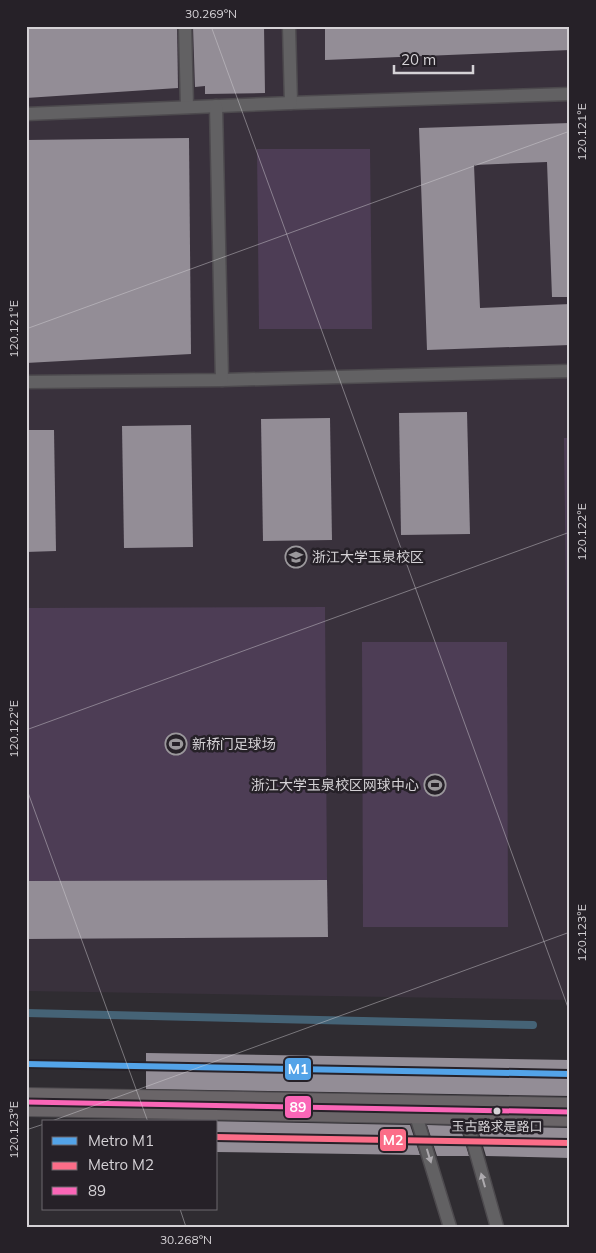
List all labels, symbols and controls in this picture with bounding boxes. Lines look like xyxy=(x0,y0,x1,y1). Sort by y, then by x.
text: 30.269°N xyxy=(185,6,237,21)
scale bar xyxy=(394,42,472,74)
text: 20 m xyxy=(401,50,436,69)
text: 120.121°E xyxy=(574,103,589,161)
text: 120.121°E xyxy=(6,300,21,358)
text: 120.122°E xyxy=(574,503,589,561)
school or university icon: 浙江大学玉泉校区 xyxy=(284,545,308,569)
place label: 浙江大学玉泉校区 xyxy=(312,548,424,566)
text: 120.122°E xyxy=(6,700,21,758)
sports icon: 新桥门足球场 xyxy=(164,732,188,756)
place label: 新桥门足球场 xyxy=(192,735,276,753)
sports icon: 浙江大学玉泉校区网球中心 xyxy=(423,773,447,797)
place label: 浙江大学玉泉校区网球中心 xyxy=(251,776,419,794)
text: 120.123°E xyxy=(574,904,589,962)
line badge: M1 xyxy=(284,1057,312,1081)
text: M1 xyxy=(288,1060,308,1078)
line badge: 89 xyxy=(284,1095,312,1119)
text: 89 xyxy=(290,1098,306,1116)
text: 120.123°E xyxy=(6,1101,21,1159)
marker: 玉古路求是路口 xyxy=(492,1106,502,1116)
place label: 玉古路求是路口 xyxy=(451,1118,543,1134)
legend xyxy=(42,1120,218,1210)
line badge: M2 xyxy=(379,1128,407,1152)
text: Metro M1 xyxy=(88,1131,154,1150)
text: M2 xyxy=(383,1131,403,1149)
one-way arrow xyxy=(425,1149,433,1164)
text: Metro M2 xyxy=(88,1155,154,1174)
one-way arrow xyxy=(479,1172,487,1187)
text: 89 xyxy=(88,1181,106,1200)
text: 30.268°N xyxy=(160,1232,212,1247)

